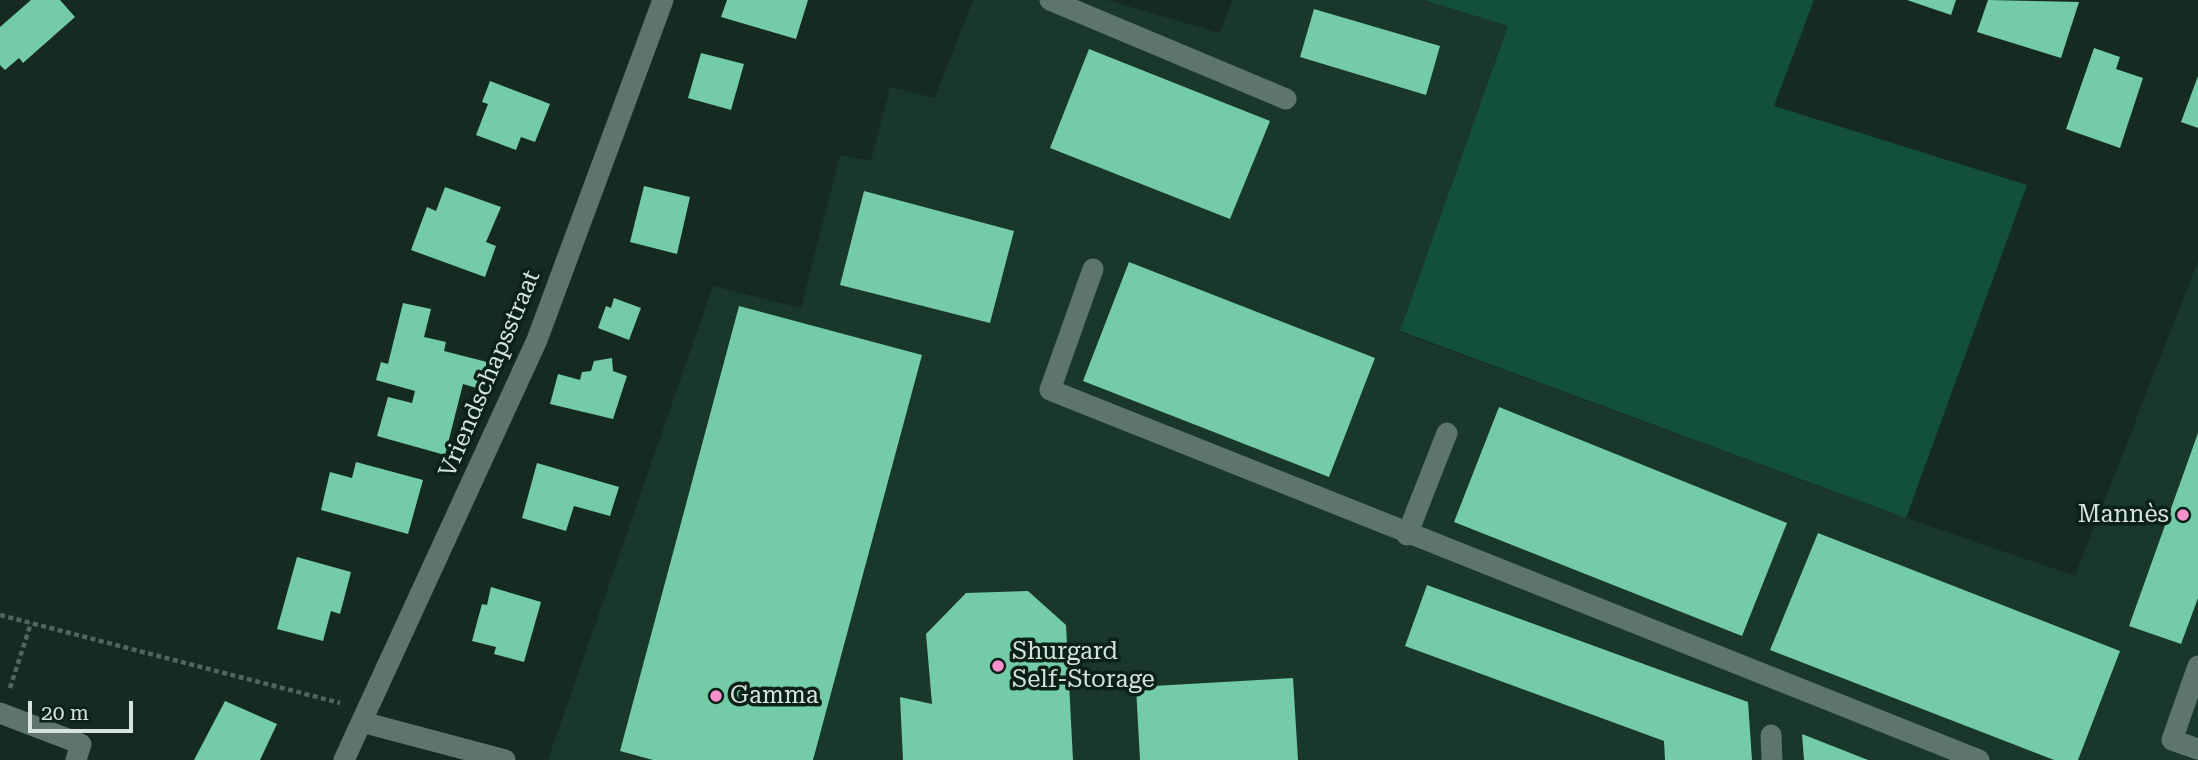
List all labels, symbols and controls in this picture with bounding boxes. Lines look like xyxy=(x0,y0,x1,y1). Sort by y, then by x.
street label: Vriendschapsstraat xyxy=(433,266,547,482)
place label: Mannès xyxy=(2078,501,2169,529)
marker: Mannès xyxy=(2175,507,2191,523)
place label: Shurgard Self-Storage xyxy=(1012,638,1155,694)
marker: Shurgard Self-Storage xyxy=(990,658,1006,674)
place label: Gamma xyxy=(730,682,819,710)
scale bar xyxy=(32,686,136,730)
marker: Gamma xyxy=(708,688,724,704)
text: 20 m xyxy=(41,701,89,725)

